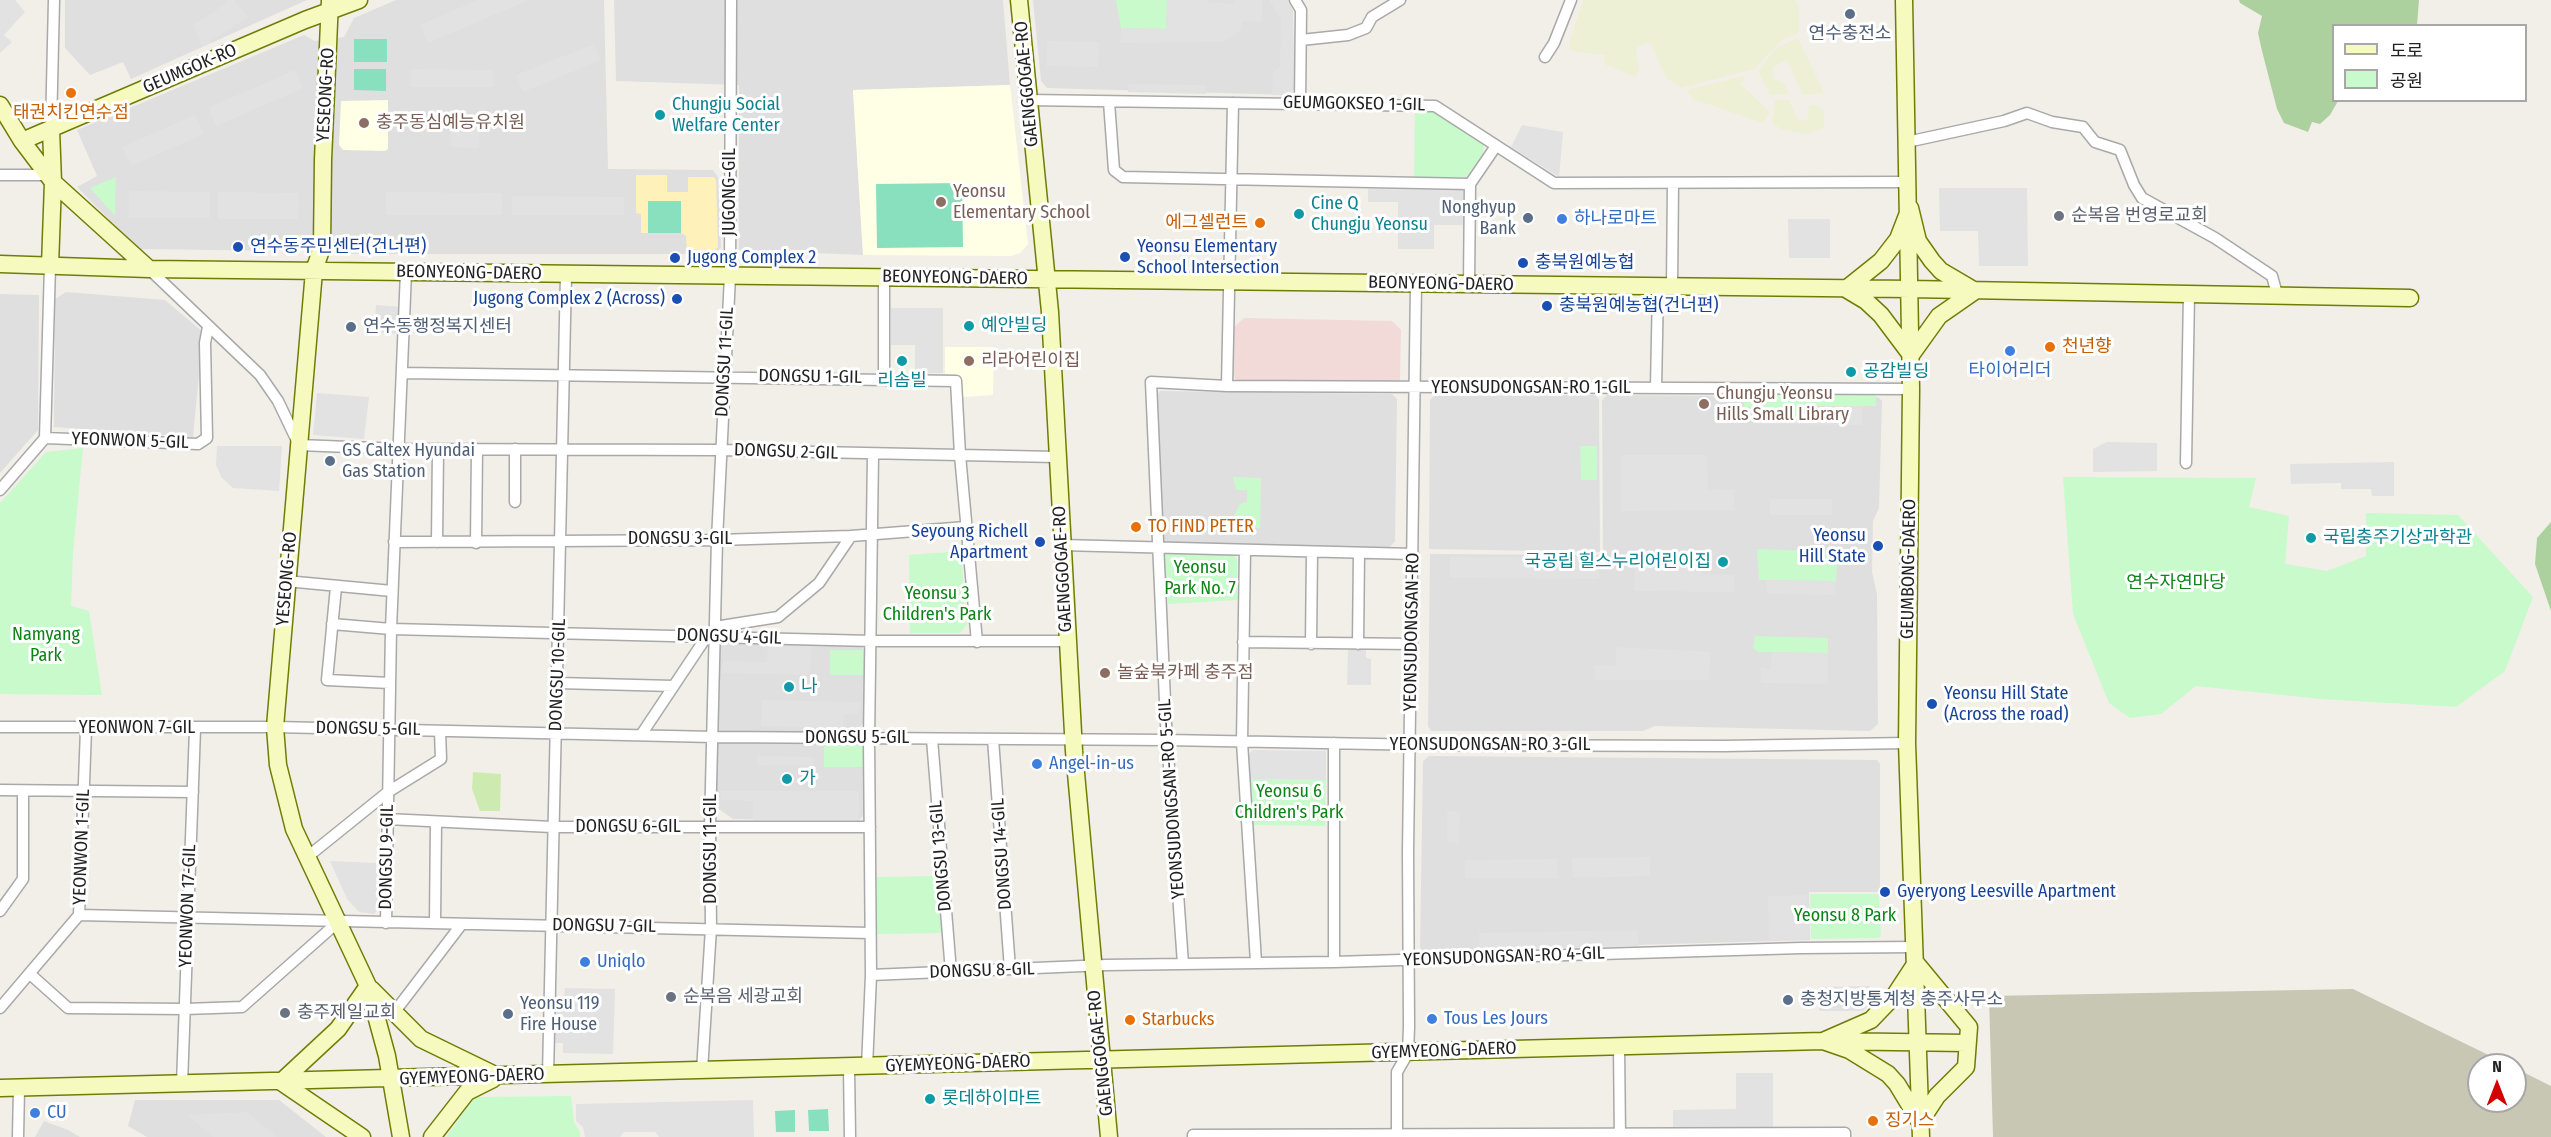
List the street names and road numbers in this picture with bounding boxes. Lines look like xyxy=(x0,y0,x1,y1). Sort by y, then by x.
street label: GAENGGOGAE-RO xyxy=(1011,20,1043,148)
street label: GEUMGOK-RO xyxy=(140,40,240,98)
street label: YESEONG-RO xyxy=(313,47,339,143)
street label: GEUMGOKSEO 1-GIL xyxy=(1283,92,1425,116)
street label: JUGONG-GIL xyxy=(719,148,741,236)
street label: BEONYEONG-DAERO xyxy=(396,261,542,285)
street label: BEONYEONG-DAERO xyxy=(882,266,1028,290)
street label: BEONYEONG-DAERO xyxy=(1368,272,1514,296)
street label: DONGSU 11-GIL xyxy=(711,306,739,418)
street label: DONGSU 1-GIL xyxy=(758,365,862,389)
street label: YEONSUDONGSAN-RO 1-GIL xyxy=(1431,377,1631,399)
street label: YEONWON 5-GIL xyxy=(71,428,189,454)
street label: DONGSU 2-GIL xyxy=(733,439,839,465)
street label: GEUMBONG-DAERO xyxy=(1897,499,1921,639)
street label: GAENGGOGAE-RO xyxy=(1049,505,1077,633)
street label: DONGSU 3-GIL xyxy=(628,528,732,550)
street label: YESEONG-RO xyxy=(272,531,302,627)
street label: YEONSUDONGSAN-RO xyxy=(1400,552,1424,712)
street label: DONGSU 10-GIL xyxy=(545,618,571,732)
street label: DONGSU 4-GIL xyxy=(676,624,782,650)
street label: YEONSUDONGSAN-RO 5-GIL xyxy=(1154,698,1190,900)
street label: YEONWON 7-GIL xyxy=(79,717,195,739)
street label: DONGSU 5-GIL xyxy=(315,717,421,741)
street label: DONGSU 5-GIL xyxy=(805,727,909,749)
street label: YEONSUDONGSAN-RO 3-GIL xyxy=(1390,734,1590,756)
street label: YEONWON 1-GIL xyxy=(69,789,95,905)
street label: DONGSU 11-GIL xyxy=(700,794,722,904)
street label: DONGSU 14-GIL xyxy=(987,797,1017,911)
street label: DONGSU 13-GIL xyxy=(925,800,957,912)
street label: DONGSU 9-GIL xyxy=(375,804,399,910)
street label: DONGSU 6-GIL xyxy=(575,816,681,838)
street label: YEONWON 17-GIL xyxy=(175,844,201,968)
street label: DONGSU 7-GIL xyxy=(552,914,656,938)
street label: YEONSUDONGSAN-RO 4-GIL xyxy=(1403,943,1605,971)
street label: DONGSU 8-GIL xyxy=(929,958,1035,984)
street label: GAENGGOGAE-RO xyxy=(1084,989,1118,1117)
street label: GYEMYEONG-DAERO xyxy=(1371,1038,1517,1064)
street label: GYEMYEONG-DAERO xyxy=(885,1051,1031,1077)
street label: GYEMYEONG-DAERO xyxy=(399,1064,545,1090)

